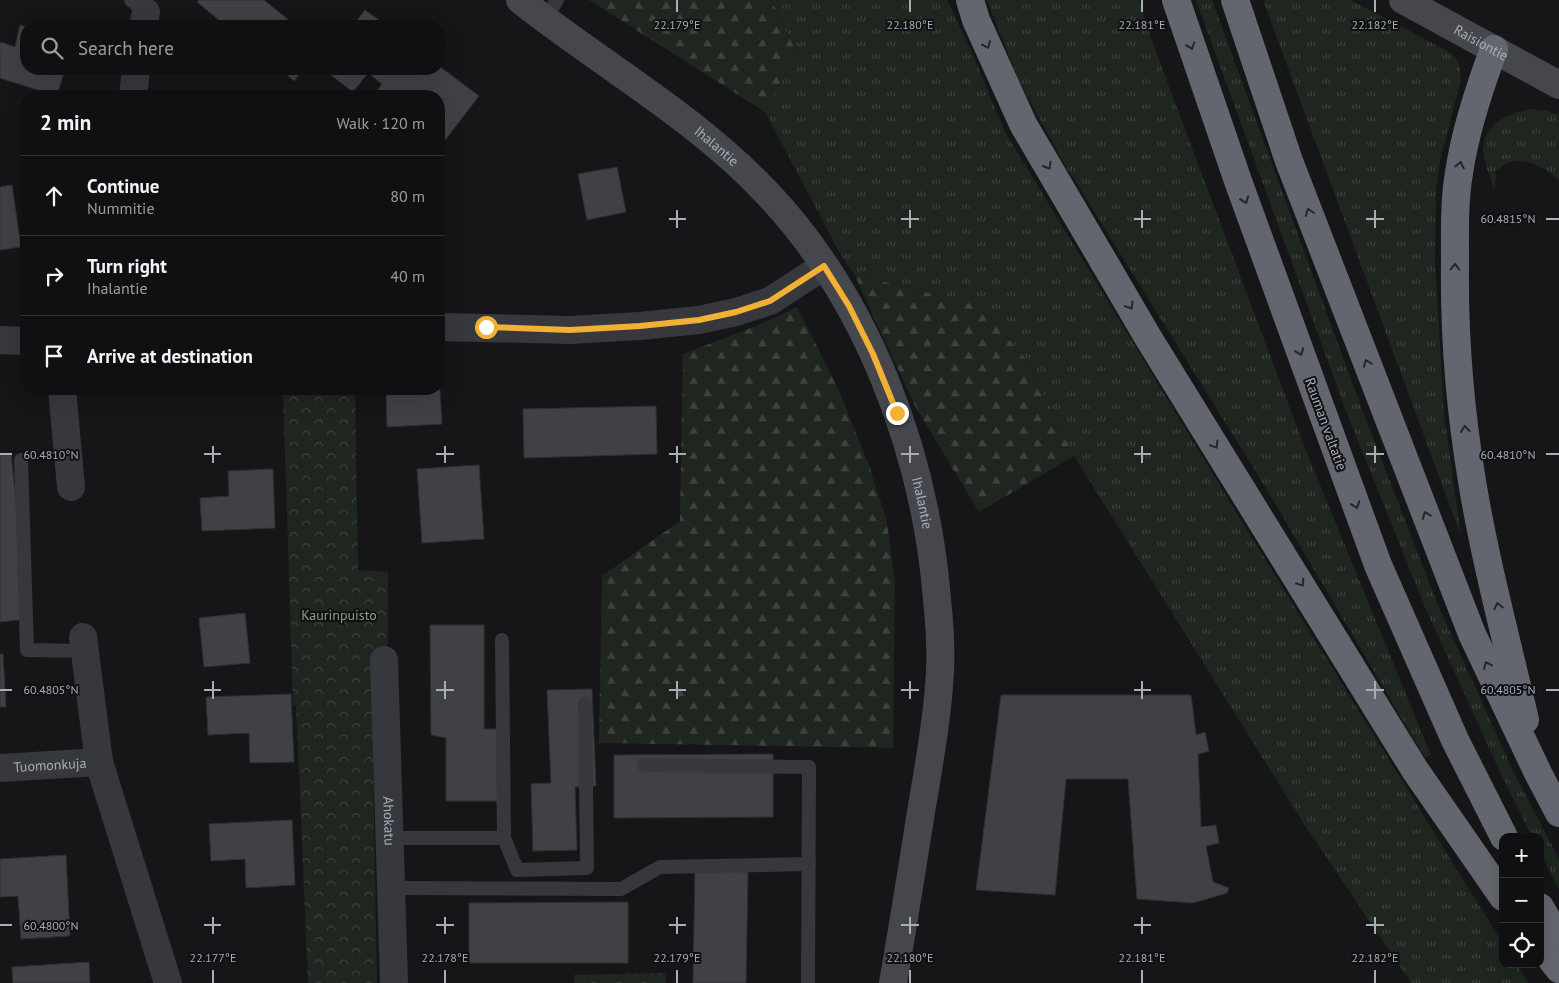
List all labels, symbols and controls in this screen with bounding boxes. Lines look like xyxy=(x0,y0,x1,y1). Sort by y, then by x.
text: 22.179°E xyxy=(654,17,700,32)
text: 22.180°E xyxy=(887,17,933,32)
text: 22.181°E xyxy=(1119,17,1165,32)
text: 22.182°E xyxy=(1352,17,1398,32)
search box xyxy=(20,20,445,75)
street label: Raisiontie xyxy=(1451,20,1512,65)
icon: search xyxy=(38,34,66,62)
text: Search here xyxy=(78,36,174,60)
one-way arrow xyxy=(981,40,992,49)
one-way arrow xyxy=(1186,41,1196,50)
text: 2 min xyxy=(40,109,91,136)
text: Walk · 120 m xyxy=(336,113,425,133)
street label: Ihalantie xyxy=(691,122,743,170)
one-way arrow xyxy=(1455,160,1465,169)
one-way arrow xyxy=(1041,161,1051,170)
text: Continue xyxy=(87,174,159,198)
icon: ahead xyxy=(40,182,68,210)
text: 80 m xyxy=(390,186,425,206)
one-way arrow xyxy=(1239,195,1249,203)
text: Nummitie xyxy=(87,198,155,218)
one-way arrow xyxy=(1305,208,1315,217)
text: 60.4815°N xyxy=(1481,211,1535,226)
text: Turn right xyxy=(87,254,167,278)
icon: right xyxy=(40,262,68,290)
one-way arrow xyxy=(1450,263,1460,271)
text: 40 m xyxy=(390,266,425,286)
text: Ihalantie xyxy=(87,278,148,298)
one-way arrow xyxy=(1123,301,1133,310)
route start xyxy=(475,316,498,339)
icon: arrive xyxy=(40,342,68,370)
text: Arrive at destination xyxy=(87,344,253,368)
one-way arrow xyxy=(1294,348,1304,356)
one-way arrow xyxy=(1363,360,1373,368)
street label: Rauman valtatie xyxy=(1301,375,1351,473)
route end xyxy=(886,402,909,425)
one-way arrow xyxy=(1460,425,1471,433)
one-way arrow xyxy=(1209,439,1218,448)
text: 60.4810°N xyxy=(24,447,78,462)
text: 60.4810°N xyxy=(1481,447,1535,462)
street label: Ihalantie xyxy=(908,475,937,531)
one-way arrow xyxy=(1350,500,1360,509)
one-way arrow xyxy=(1422,511,1432,520)
one-way arrow xyxy=(1295,577,1305,586)
one-way arrow xyxy=(1493,602,1504,611)
park label: Kaurinpuisto xyxy=(301,606,377,624)
one-way arrow xyxy=(1483,662,1493,671)
text: 60.4805°N xyxy=(24,682,78,697)
text: 60.4805°N xyxy=(1481,682,1535,697)
street label: Tuomonkuja xyxy=(13,754,87,776)
street label: Ahokatu xyxy=(379,796,399,846)
map controls xyxy=(1499,833,1544,968)
button: + xyxy=(1499,833,1544,878)
button: − xyxy=(1499,878,1544,923)
text: 60.4800°N xyxy=(24,918,78,933)
button: locate xyxy=(1499,923,1544,968)
text: 22.177°E xyxy=(190,950,236,965)
text: 22.178°E xyxy=(422,950,468,965)
text: 22.179°E xyxy=(654,950,700,965)
text: 22.180°E xyxy=(887,950,933,965)
text: 22.181°E xyxy=(1119,950,1165,965)
text: 22.182°E xyxy=(1352,950,1398,965)

